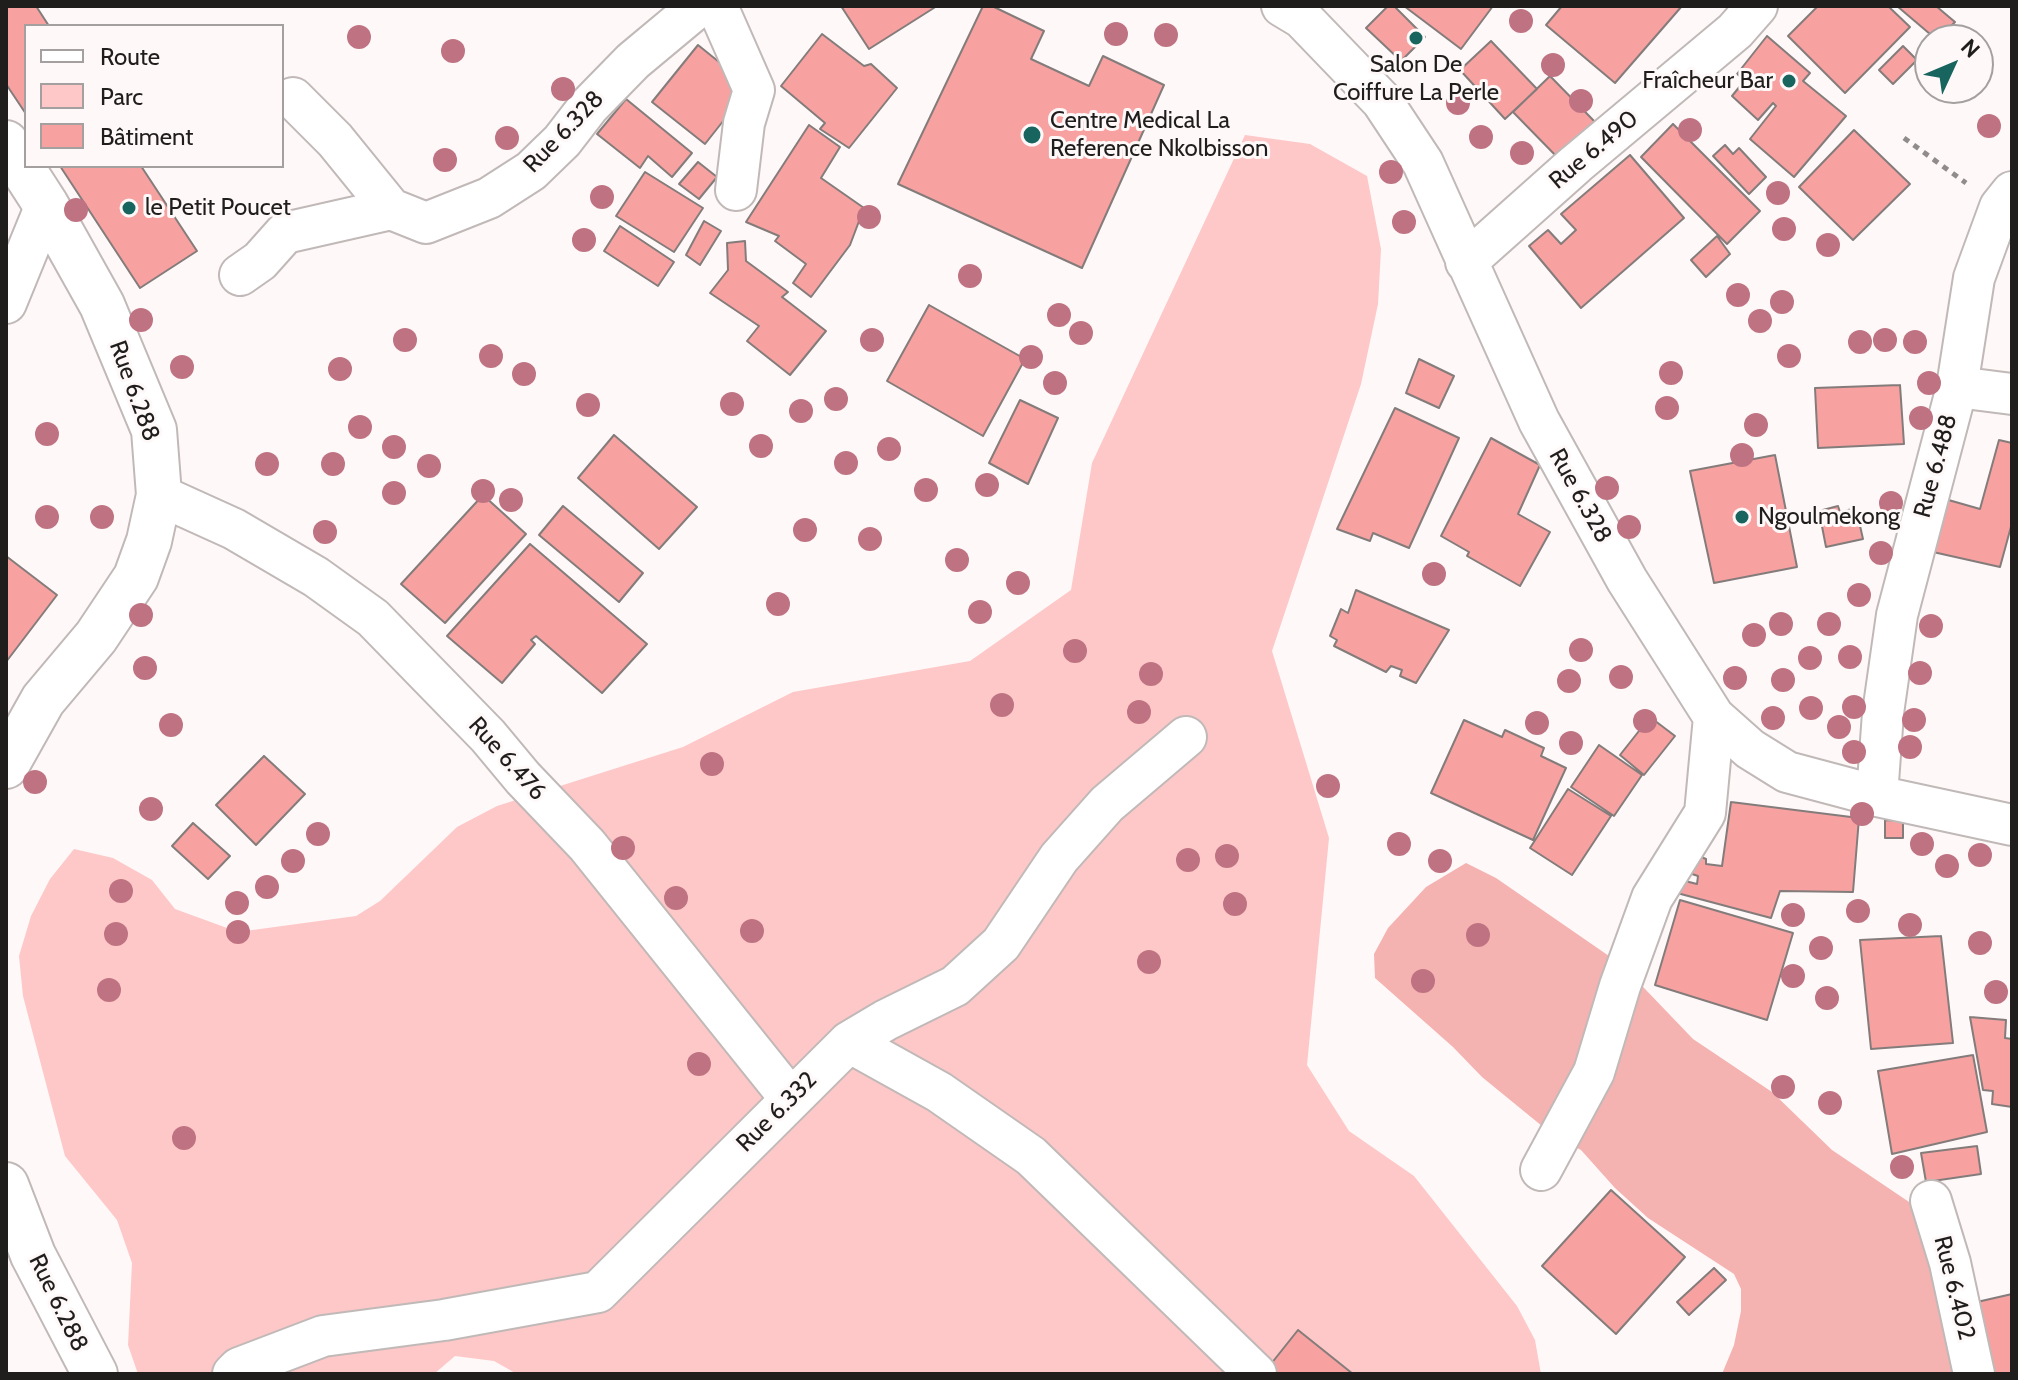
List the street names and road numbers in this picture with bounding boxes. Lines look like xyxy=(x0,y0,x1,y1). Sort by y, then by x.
street label: Rue 6.328 xyxy=(518,85,610,179)
street label: Rue 6.490 xyxy=(1544,104,1644,196)
street label: Rue 6.288 xyxy=(103,337,165,445)
street label: Rue 6.488 xyxy=(1908,411,1964,521)
street label: Rue 6.328 xyxy=(1542,444,1618,548)
street label: Rue 6.476 xyxy=(462,711,552,807)
street label: Rue 6.332 xyxy=(731,1066,823,1158)
street label: Rue 6.402 xyxy=(1927,1233,1981,1343)
street label: Rue 6.288 xyxy=(22,1250,94,1356)

